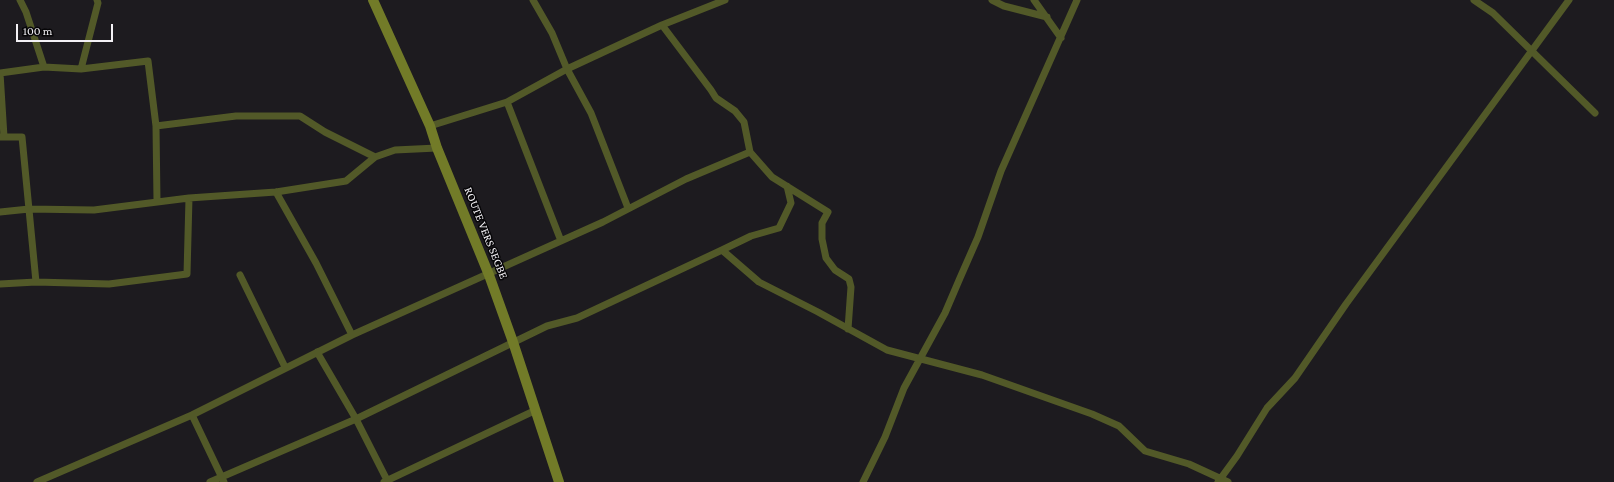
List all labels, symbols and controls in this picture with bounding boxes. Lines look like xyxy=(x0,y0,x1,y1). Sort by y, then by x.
scale bar xyxy=(18,16,115,42)
text: 100 m xyxy=(23,24,52,38)
street label: ROUTE VERS SEGBE xyxy=(461,185,511,281)

